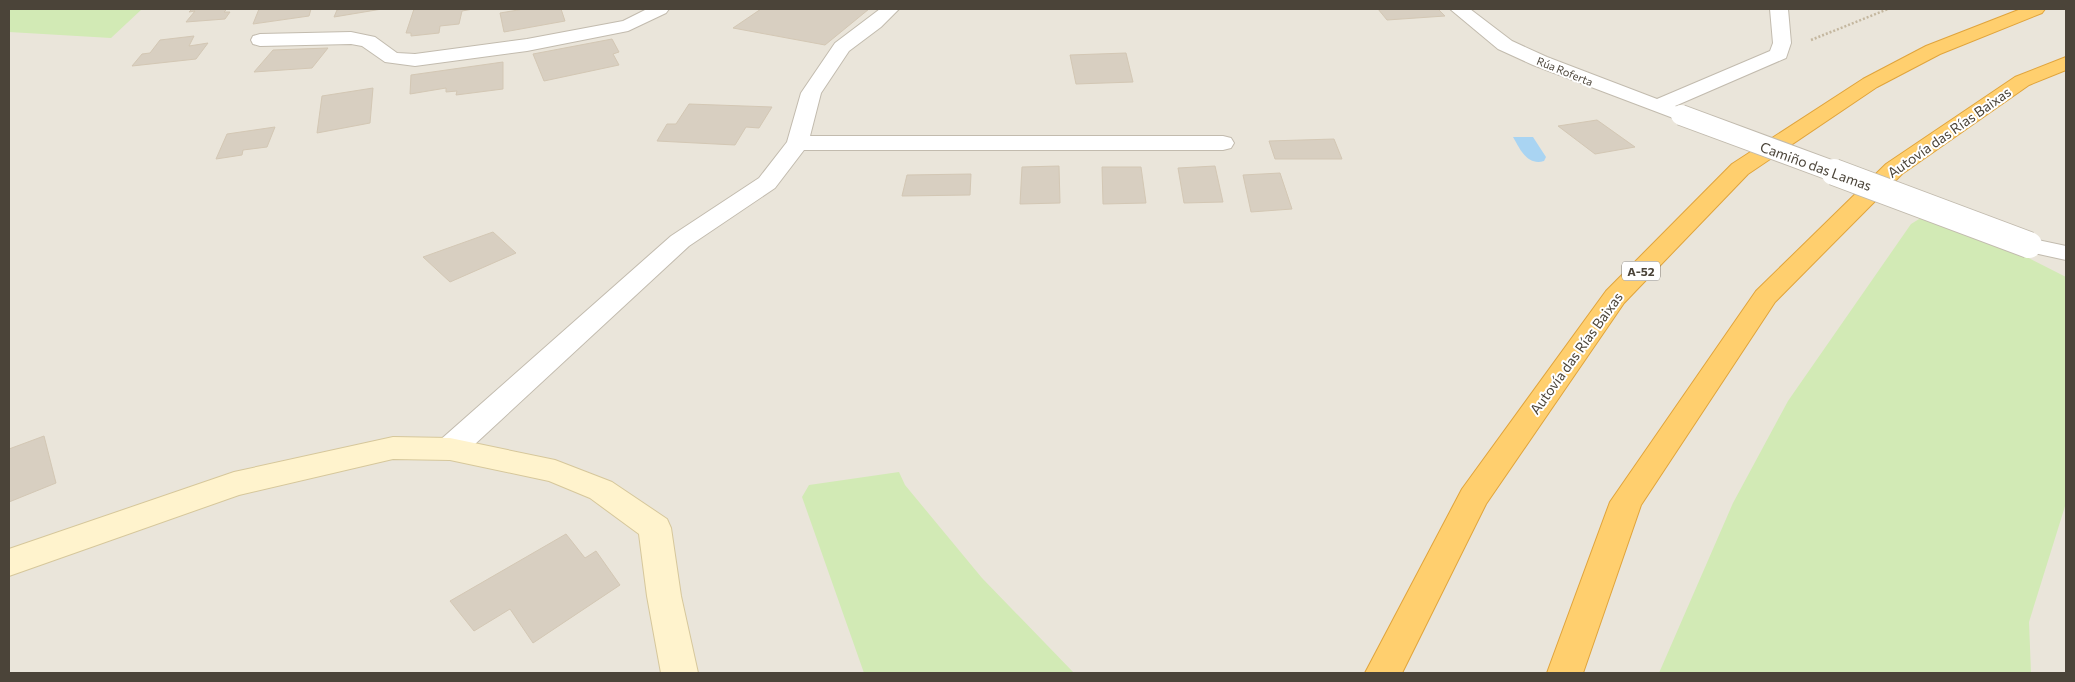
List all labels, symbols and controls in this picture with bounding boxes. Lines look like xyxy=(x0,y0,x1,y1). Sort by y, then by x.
street label: Rúa Roferta xyxy=(1535,54,1595,88)
street label: Autovía das Rías Baixas xyxy=(1884,83,2014,181)
street label: Camiño das Lamas xyxy=(1758,138,1874,194)
road number: A-52 xyxy=(1622,262,1660,280)
street label: Autovía das Rías Baixas xyxy=(1526,289,1626,417)

